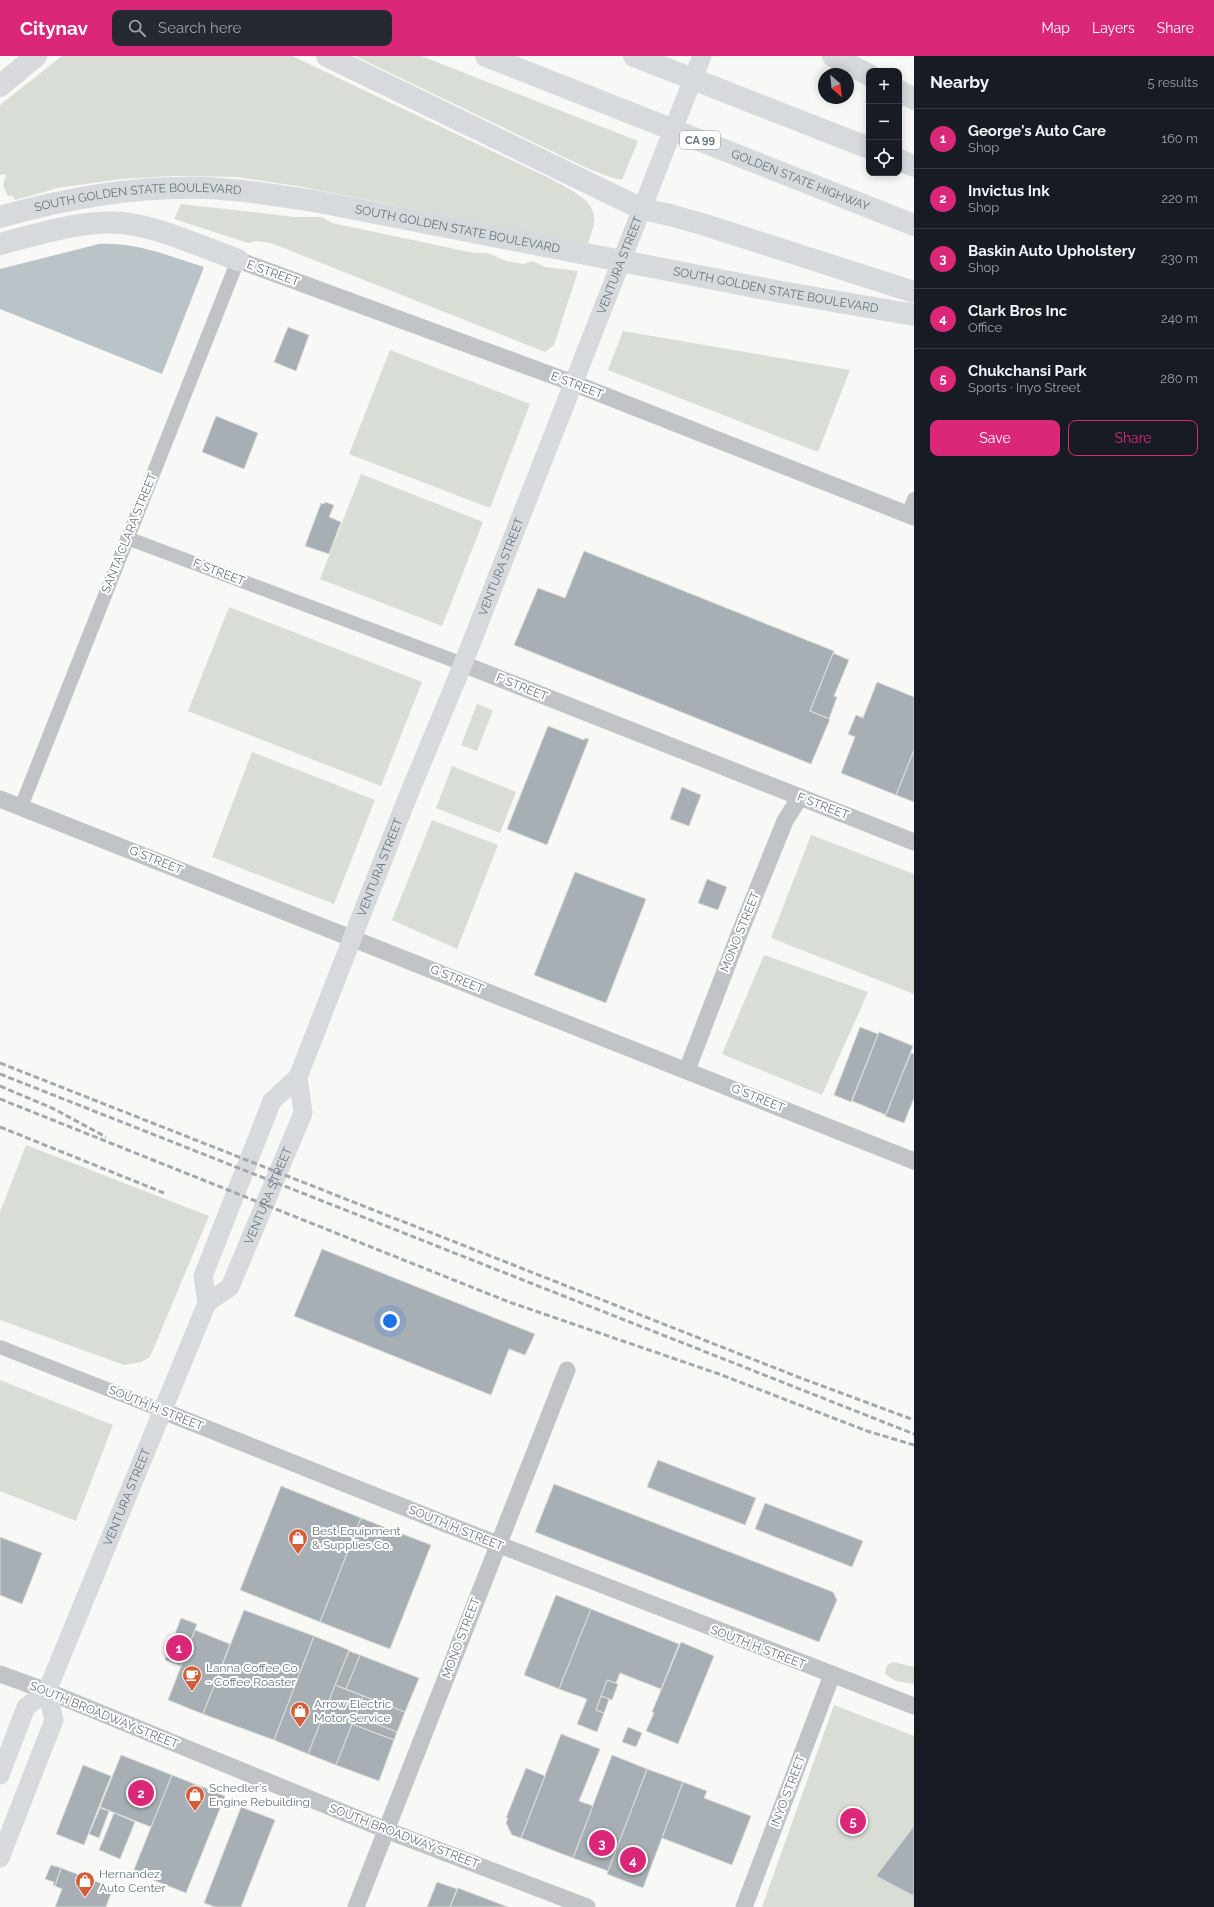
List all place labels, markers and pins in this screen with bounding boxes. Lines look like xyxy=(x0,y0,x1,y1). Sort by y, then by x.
place label: Best Equipment & Supplies Co. xyxy=(312,1524,401,1552)
shop icon: Best Equipment & Supplies Co. xyxy=(287,1527,309,1555)
pin: 1 xyxy=(166,1633,192,1663)
place label: Lanna Coffee Co - Coffee Roaster xyxy=(206,1661,298,1689)
cafe icon: Lanna Coffee Co - Coffee Roaster xyxy=(181,1664,203,1692)
place label: Arrow Electric Motor Service xyxy=(314,1697,392,1725)
shop icon: Arrow Electric Motor Service xyxy=(289,1700,311,1728)
pin: 2 xyxy=(128,1778,154,1808)
place label: Schedler's Engine Rebuilding xyxy=(209,1781,310,1809)
shop icon: Schedler's Engine Rebuilding xyxy=(184,1784,206,1812)
pin: 5 xyxy=(840,1806,866,1836)
pin: 3 xyxy=(589,1828,615,1858)
pin: 4 xyxy=(620,1845,646,1875)
place label: Hernandez Auto Center xyxy=(99,1867,166,1895)
shop icon: Hernandez Auto Center xyxy=(74,1870,96,1898)

